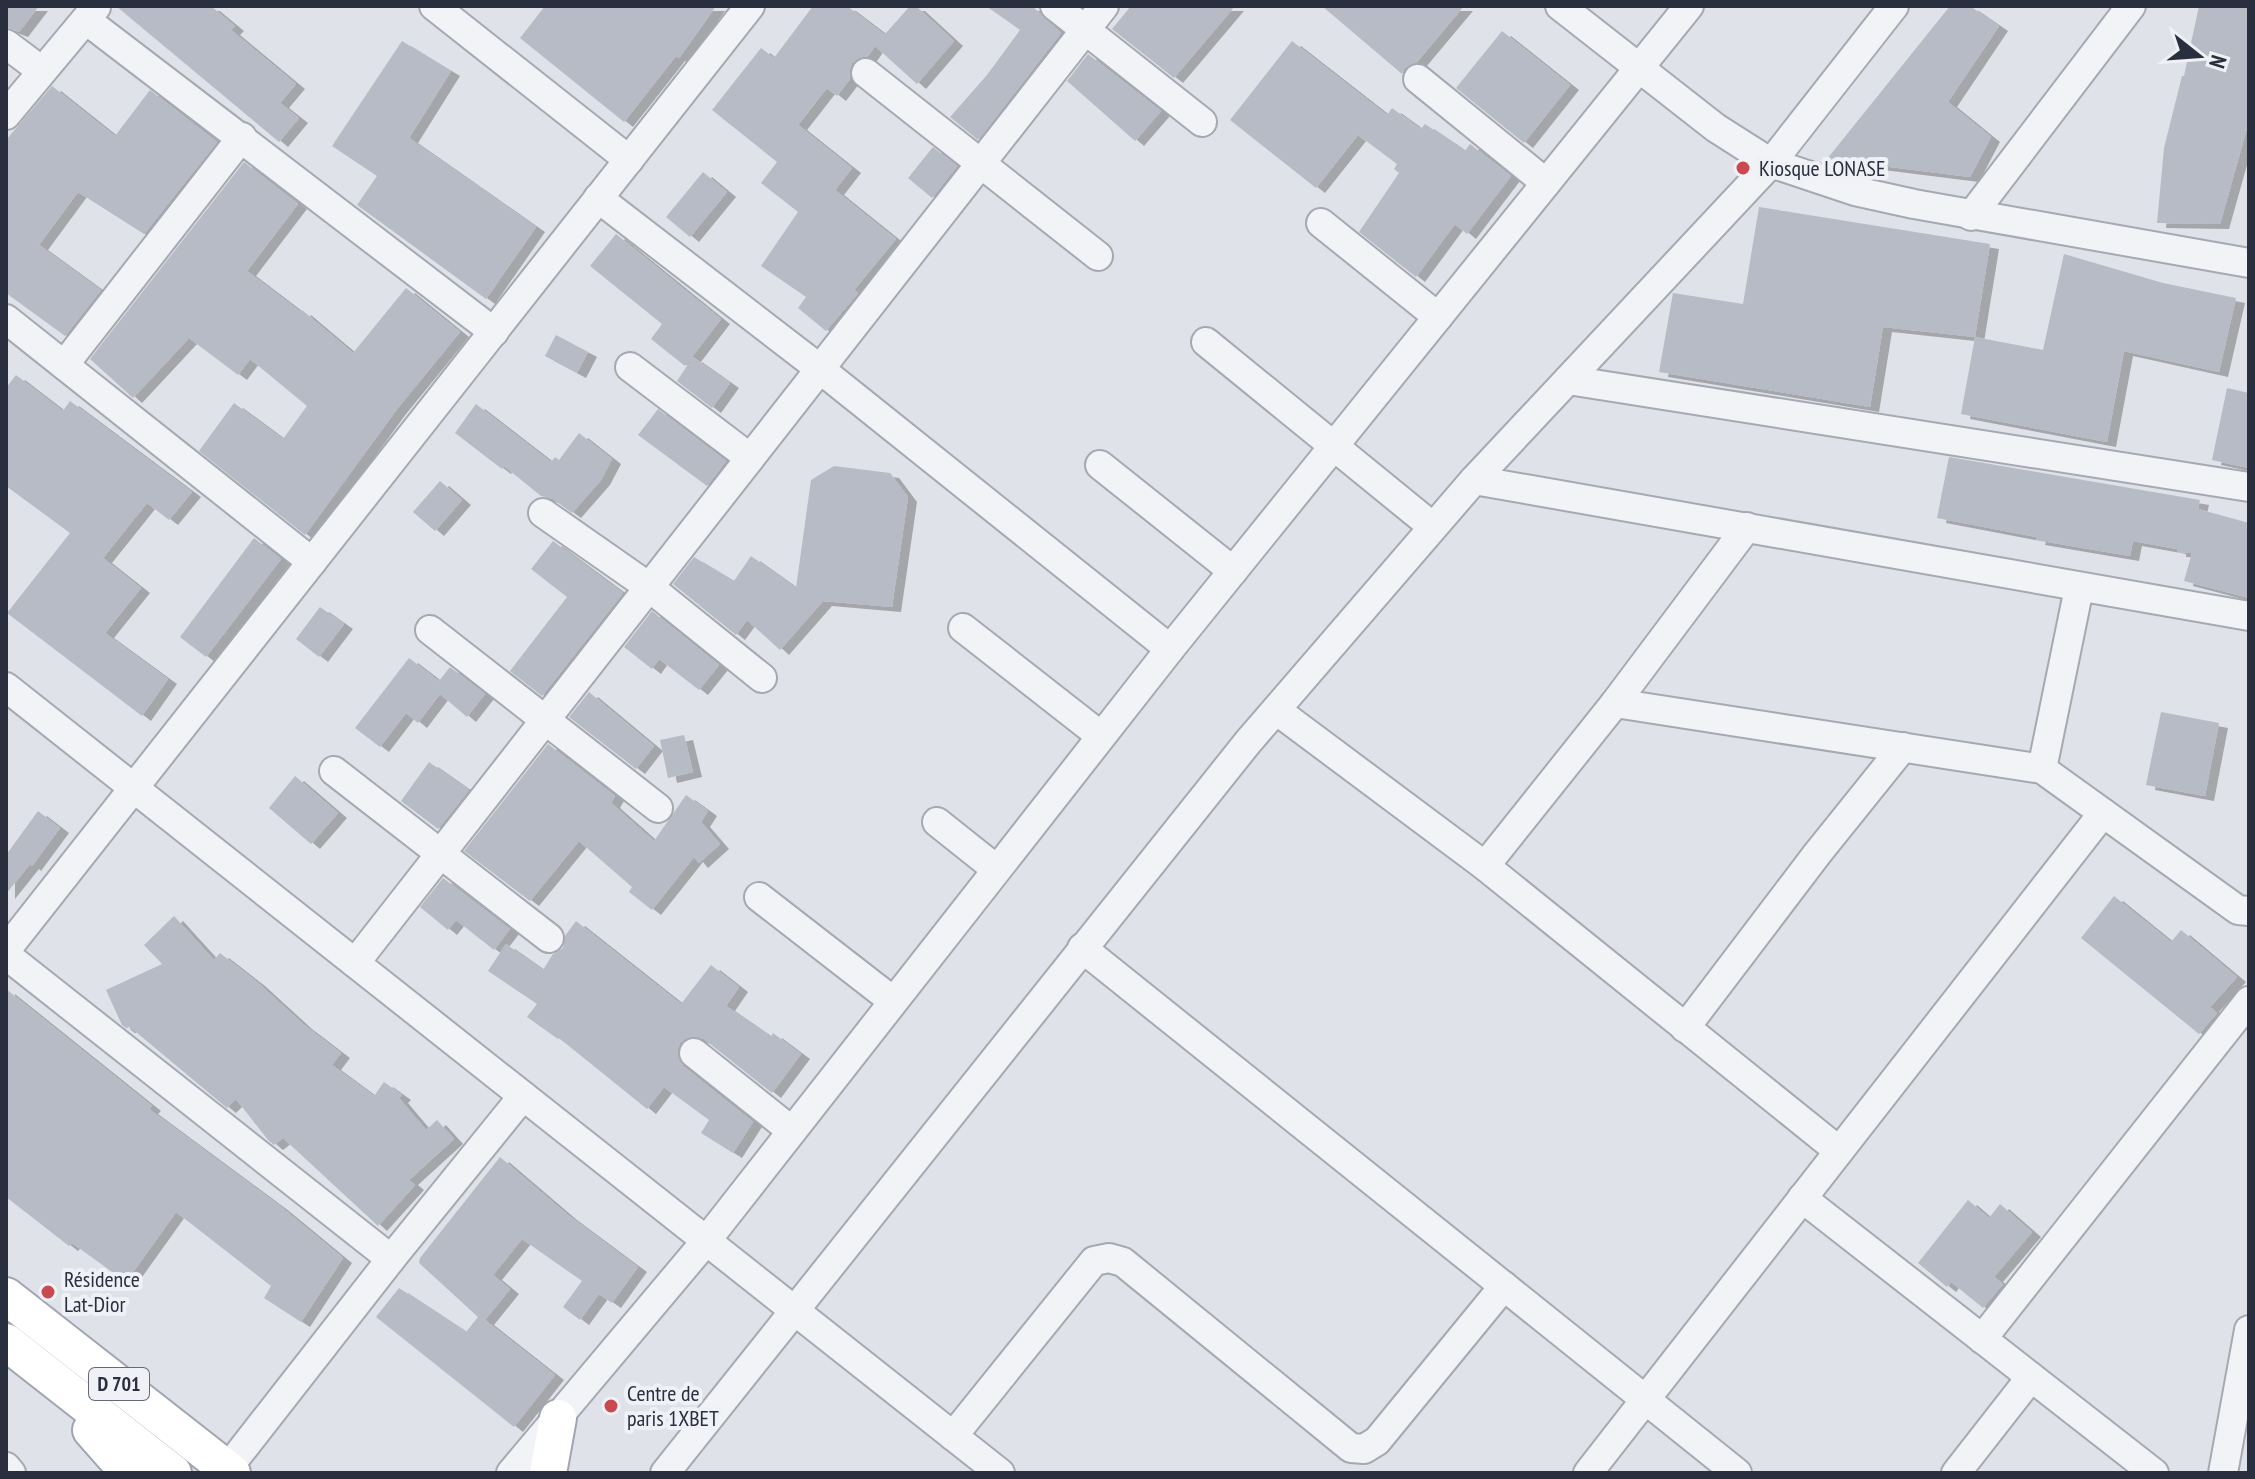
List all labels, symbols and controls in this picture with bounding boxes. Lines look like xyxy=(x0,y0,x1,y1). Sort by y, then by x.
north arrow xyxy=(2159,16,2239,96)
text: N xyxy=(2203,52,2233,72)
place label: Kiosque LONASE xyxy=(1759,154,1885,182)
marker: Kiosque LONASE xyxy=(1734,159,1752,177)
place label: Résidence Lat-Dior xyxy=(64,1265,140,1318)
marker: Résidence Lat-Dior xyxy=(39,1283,57,1301)
road number: D 701 xyxy=(89,1368,149,1400)
place label: Centre de paris 1XBET xyxy=(627,1379,719,1432)
marker: Centre de paris 1XBET xyxy=(602,1397,620,1415)

